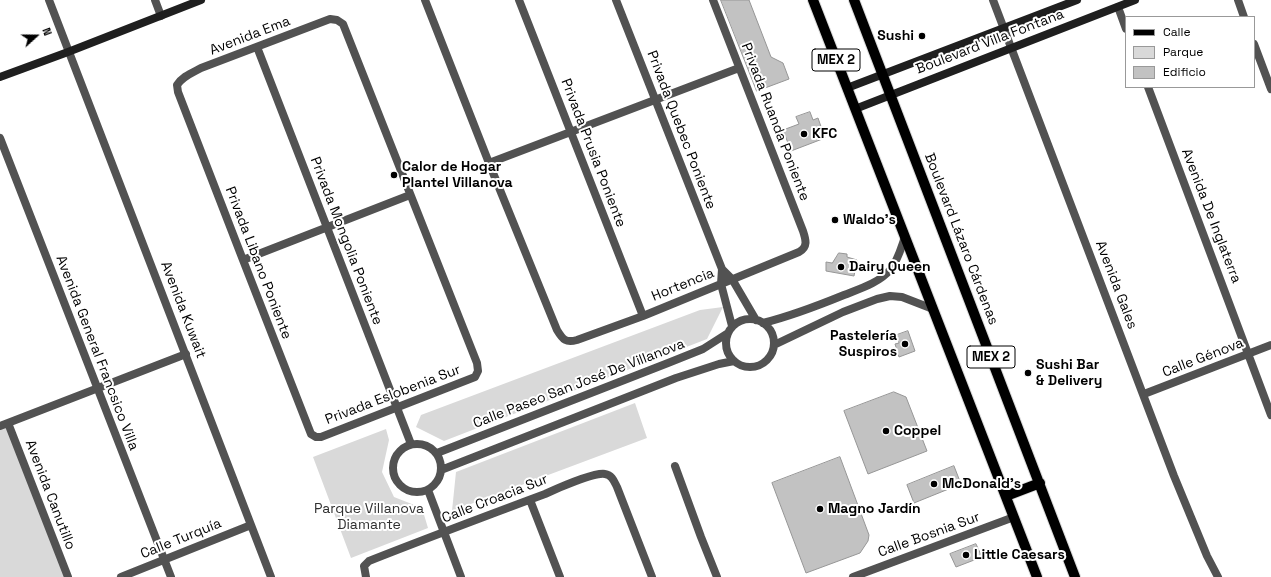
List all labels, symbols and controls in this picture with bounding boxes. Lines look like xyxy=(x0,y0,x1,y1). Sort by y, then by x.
street label: Boulevard Villa Fontana xyxy=(914,6,1066,78)
street label: Avenida Ema xyxy=(207,13,293,59)
north arrow xyxy=(16,16,56,56)
legend xyxy=(1125,16,1255,88)
text: Calle xyxy=(1163,24,1191,40)
text: N xyxy=(39,26,55,38)
place label: Sushi xyxy=(877,28,914,44)
marker: Sushi xyxy=(917,31,927,41)
street label: Privada Ruanda Poniente xyxy=(737,41,813,203)
text: Parque xyxy=(1163,44,1203,60)
street label: Privada Quebec Poniente xyxy=(643,48,719,212)
road number: MEX 2 xyxy=(812,49,860,71)
text: Edificio xyxy=(1163,64,1206,80)
street label: Privada Prusia Poniente xyxy=(557,76,629,230)
place label: KFC xyxy=(812,126,837,142)
marker: KFC xyxy=(799,129,809,139)
street label: Avenida De Inglaterra xyxy=(1178,146,1244,286)
street label: Boulevard Lázaro Cárdenas xyxy=(920,151,1002,327)
street label: Privada Mongolia Poniente xyxy=(306,155,386,327)
place label: Calor de Hogar Plantel Villanova xyxy=(402,159,513,192)
marker: Calor de Hogar Plantel Villanova xyxy=(389,170,399,180)
street label: Privada Libano Poniente xyxy=(221,184,295,342)
place label: Waldo's xyxy=(843,212,896,228)
marker: Waldo's xyxy=(830,215,840,225)
street label: Avenida Gales xyxy=(1091,238,1141,332)
street label: Avenida General Francsico Villa xyxy=(52,253,142,453)
street label: Avenida Kuwait xyxy=(157,259,209,361)
place label: Dairy Queen xyxy=(849,259,931,275)
marker: Dairy Queen xyxy=(836,262,846,272)
street label: Hortencia xyxy=(649,265,717,305)
place label: Pastelería Suspiros xyxy=(830,328,897,360)
street label: Calle Génova xyxy=(1160,335,1246,381)
street label: Calle Paseo San José De Villanova xyxy=(471,336,687,432)
marker: Pastelería Suspiros xyxy=(900,339,910,349)
road number: MEX 2 xyxy=(967,346,1015,368)
place label: Sushi Bar & Delivery xyxy=(1036,357,1102,390)
street label: Privada Eslobenia Sur xyxy=(323,361,463,429)
marker: Sushi Bar & Delivery xyxy=(1023,368,1033,378)
place label: Coppel xyxy=(894,423,941,439)
marker: Coppel xyxy=(881,426,891,436)
street label: Avenida Canutillo xyxy=(21,438,79,552)
street label: Calle Croacia Sur xyxy=(440,471,550,527)
place label: McDonald's xyxy=(942,476,1021,492)
marker: McDonald's xyxy=(929,479,939,489)
park label: Parque Villanova Diamante xyxy=(314,501,424,534)
place label: Magno Jardín xyxy=(828,501,921,517)
marker: Magno Jardín xyxy=(815,504,825,514)
street label: Calle Bosnia Sur xyxy=(876,509,982,561)
street label: Calle Turquía xyxy=(138,515,224,563)
place label: Little Caesars xyxy=(974,547,1065,563)
marker: Little Caesars xyxy=(961,550,971,560)

